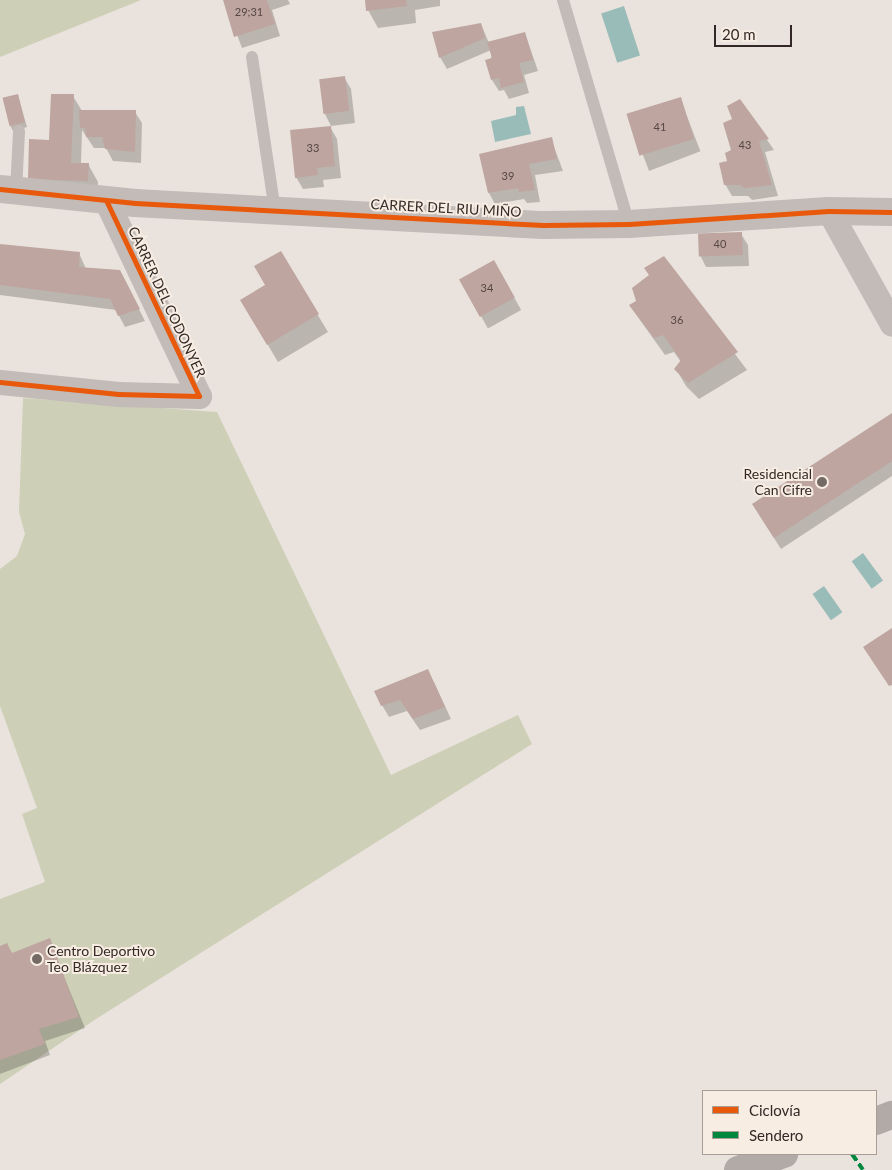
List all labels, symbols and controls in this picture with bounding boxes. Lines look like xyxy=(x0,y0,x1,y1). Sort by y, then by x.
house number: 29;31 xyxy=(235,5,263,19)
scale bar xyxy=(717,15,794,47)
text: 20 m xyxy=(722,25,756,43)
house number: 41 xyxy=(654,120,666,134)
house number: 43 xyxy=(739,138,751,152)
house number: 33 xyxy=(307,141,319,155)
house number: 39 xyxy=(502,169,514,183)
street label: CARRER DEL RIU MIÑO xyxy=(370,196,522,220)
street label: CARRER DEL CODONYER xyxy=(125,224,209,380)
house number: 40 xyxy=(714,237,726,251)
house number: 34 xyxy=(481,281,493,295)
house number: 36 xyxy=(671,313,683,327)
place label: Residencial Can Cifre xyxy=(744,466,812,498)
marker: Residencial Can Cifre xyxy=(816,476,828,488)
place label: Centro Deportivo Teo Blázquez xyxy=(47,943,155,976)
marker: Centro Deportivo Teo Blázquez xyxy=(31,953,43,965)
legend xyxy=(702,1090,877,1155)
text: Ciclovía xyxy=(749,1101,800,1119)
text: Sendero xyxy=(749,1126,803,1144)

